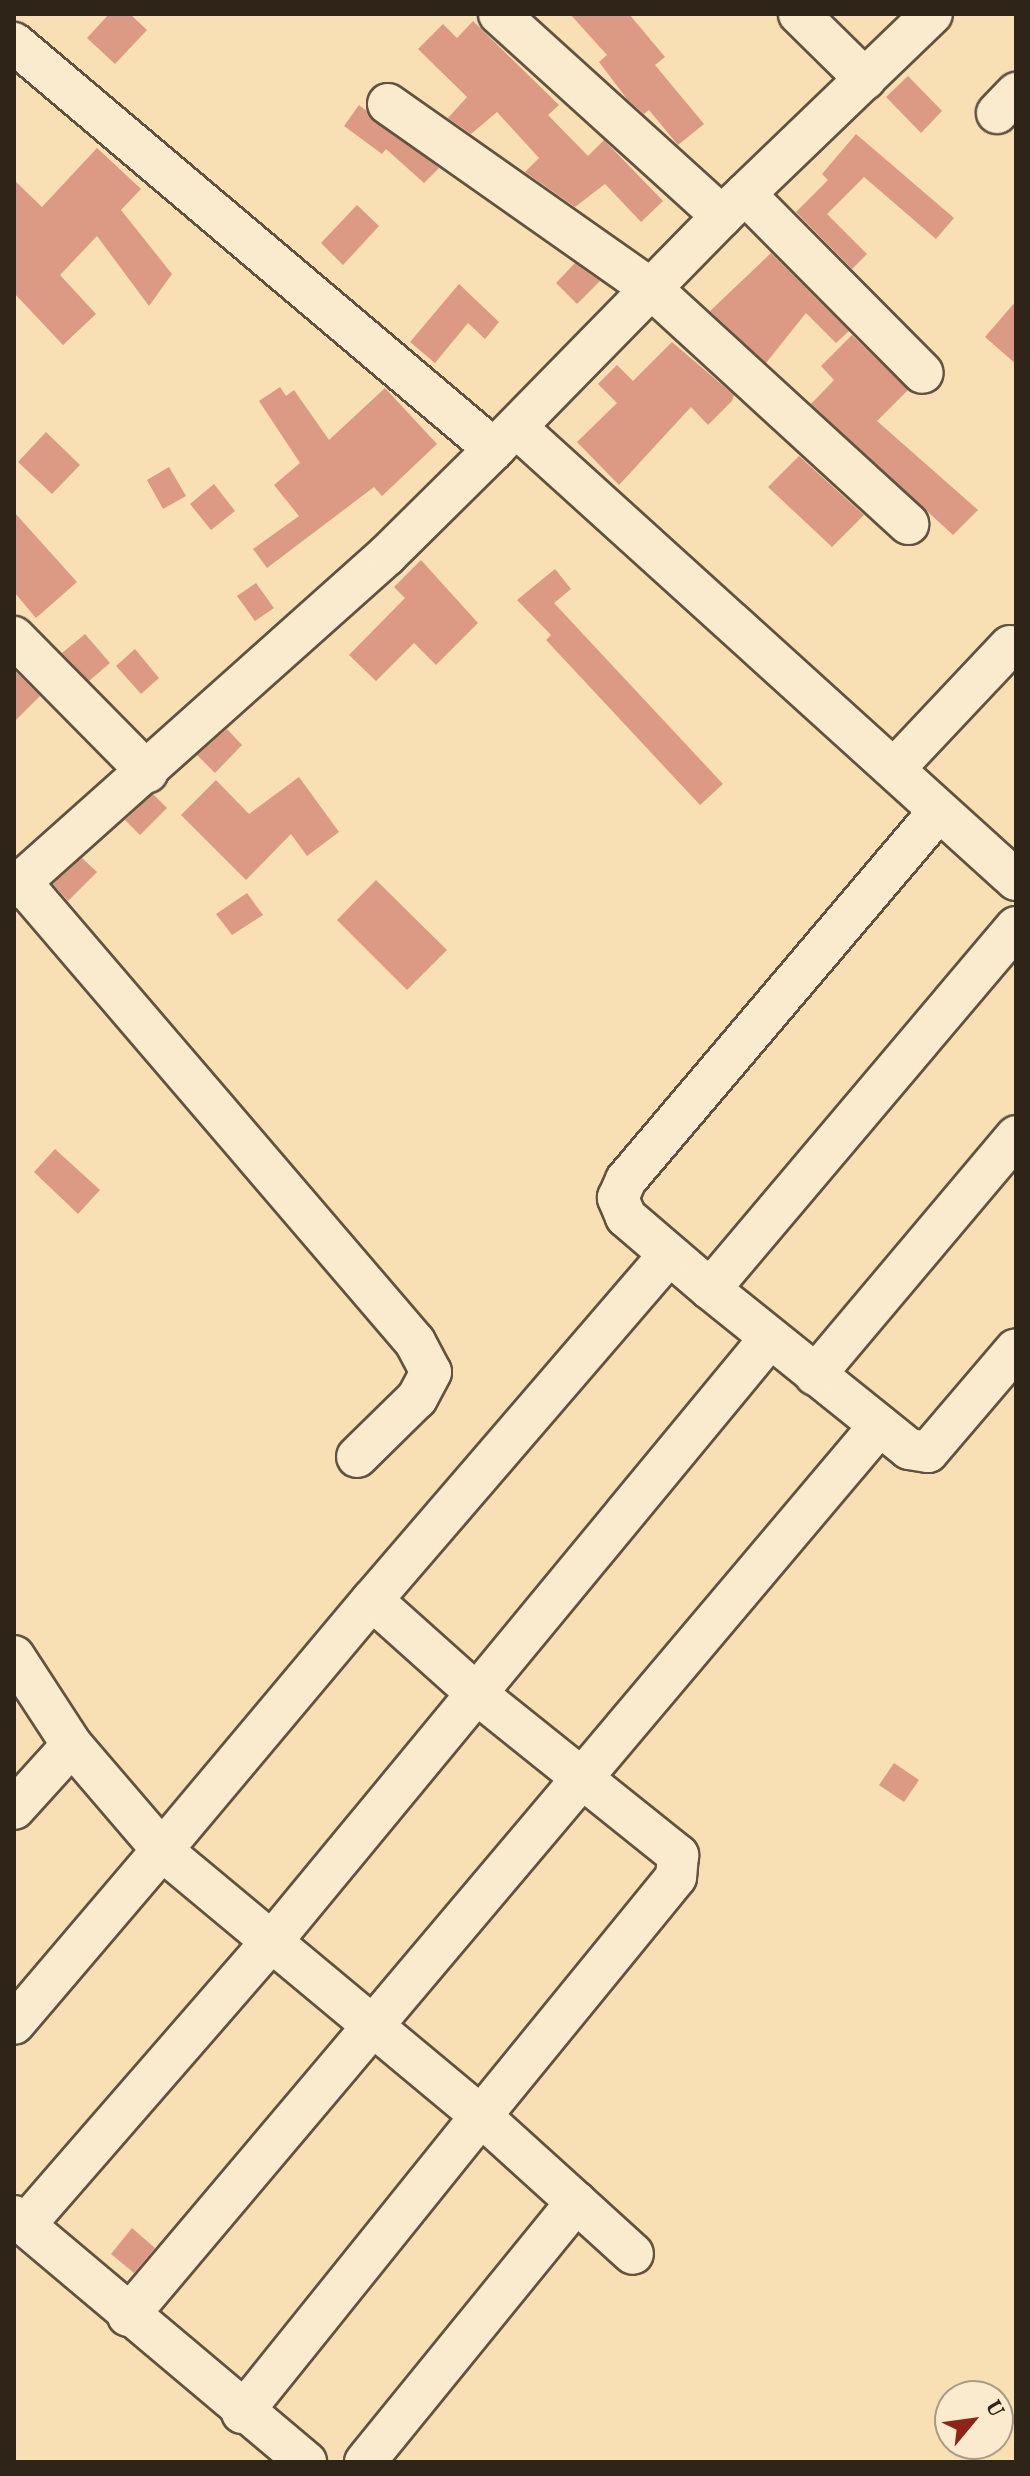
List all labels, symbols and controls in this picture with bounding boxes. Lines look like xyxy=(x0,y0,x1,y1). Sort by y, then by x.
north arrow xyxy=(934,2380,1014,2460)
text: U xyxy=(976,2395,1011,2423)

